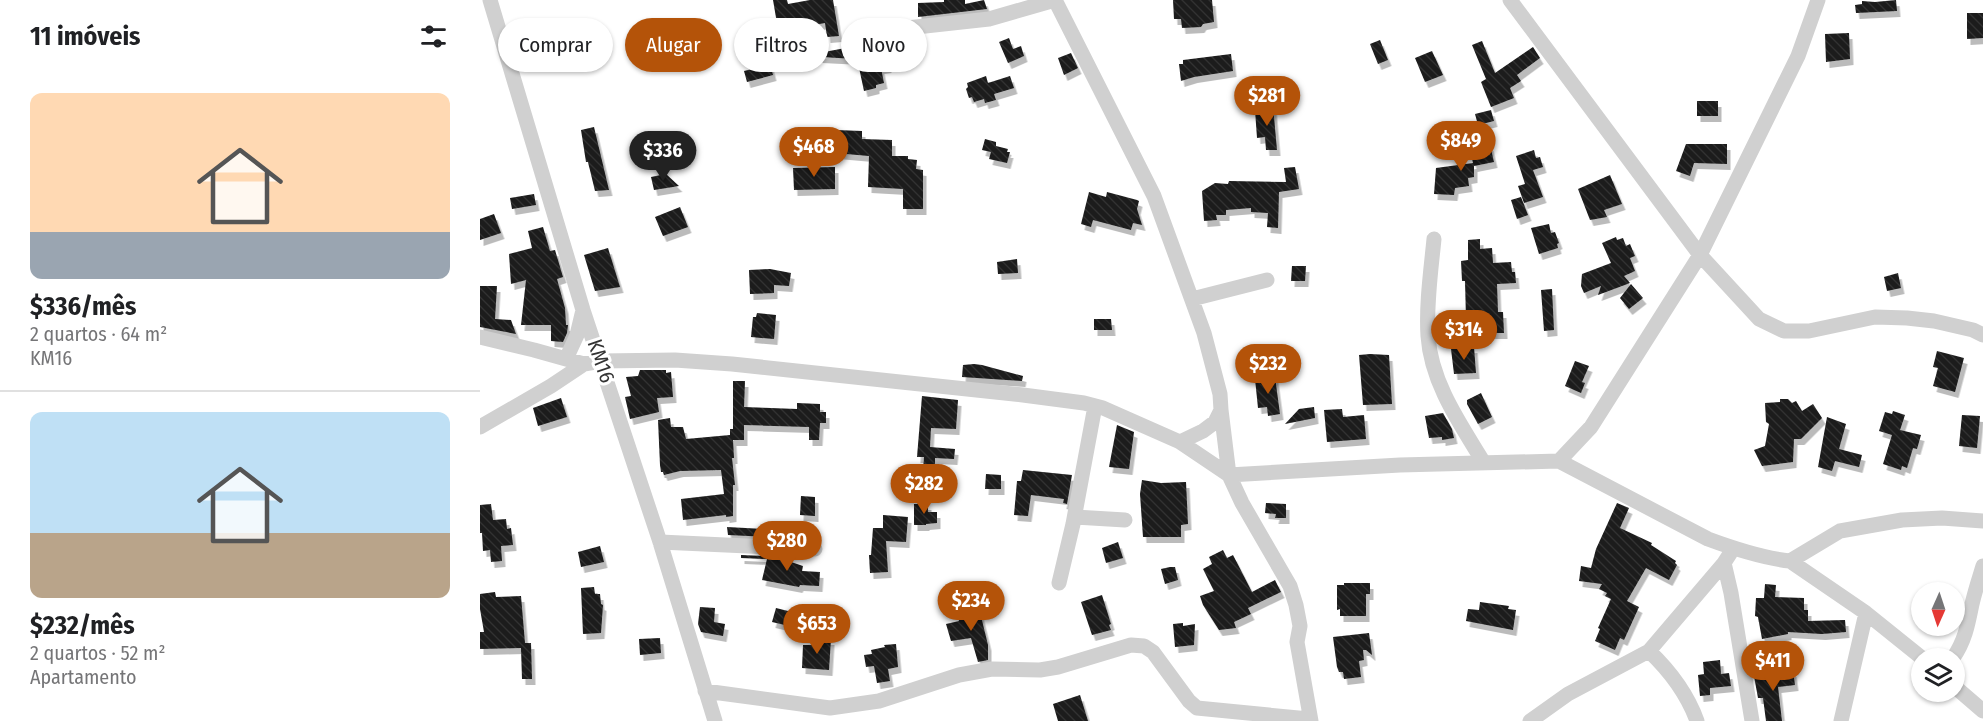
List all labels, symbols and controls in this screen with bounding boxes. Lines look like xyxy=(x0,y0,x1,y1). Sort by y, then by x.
chip: Comprar xyxy=(498,18,613,72)
chip: Alugar xyxy=(625,18,722,72)
chip: Filtros xyxy=(734,18,829,72)
chip: Novo xyxy=(841,18,927,72)
icon: filters xyxy=(417,20,450,53)
text: 11 imóveis xyxy=(30,21,141,52)
pin: $281 xyxy=(1231,76,1303,127)
text: $281 xyxy=(1248,83,1286,107)
pin: $849 xyxy=(1425,121,1497,172)
pin: $468 xyxy=(778,127,850,178)
text: $849 xyxy=(1441,128,1481,152)
pin: $336 xyxy=(627,131,699,182)
icon: home xyxy=(186,132,294,240)
text: $468 xyxy=(793,134,835,158)
text: $336 xyxy=(643,138,683,162)
text: $336/mês xyxy=(30,291,136,322)
pin: $314 xyxy=(1428,310,1500,361)
text: $314 xyxy=(1445,317,1483,341)
text: 2 quartos · 64 m² xyxy=(30,322,167,346)
street label: KM16 xyxy=(581,336,621,386)
pin: $232 xyxy=(1232,344,1304,395)
text: KM16 xyxy=(30,346,72,370)
text: $232 xyxy=(1249,351,1287,375)
icon: home xyxy=(186,451,294,559)
pin: $282 xyxy=(888,464,960,515)
text: $282 xyxy=(905,471,943,495)
pin: $280 xyxy=(751,521,823,572)
text: $280 xyxy=(767,528,807,552)
pin: $234 xyxy=(935,581,1007,632)
north arrow xyxy=(1911,582,1965,636)
map controls xyxy=(1911,582,1965,702)
text: $234 xyxy=(952,588,990,612)
pin: $653 xyxy=(781,604,853,655)
text: $232/mês xyxy=(30,610,135,641)
text: $653 xyxy=(797,611,837,635)
text: 2 quartos · 52 m² xyxy=(30,641,165,665)
pin: $411 xyxy=(1737,641,1809,692)
text: $411 xyxy=(1755,648,1791,672)
button: layers xyxy=(1911,648,1965,702)
text: Apartamento xyxy=(30,665,137,689)

